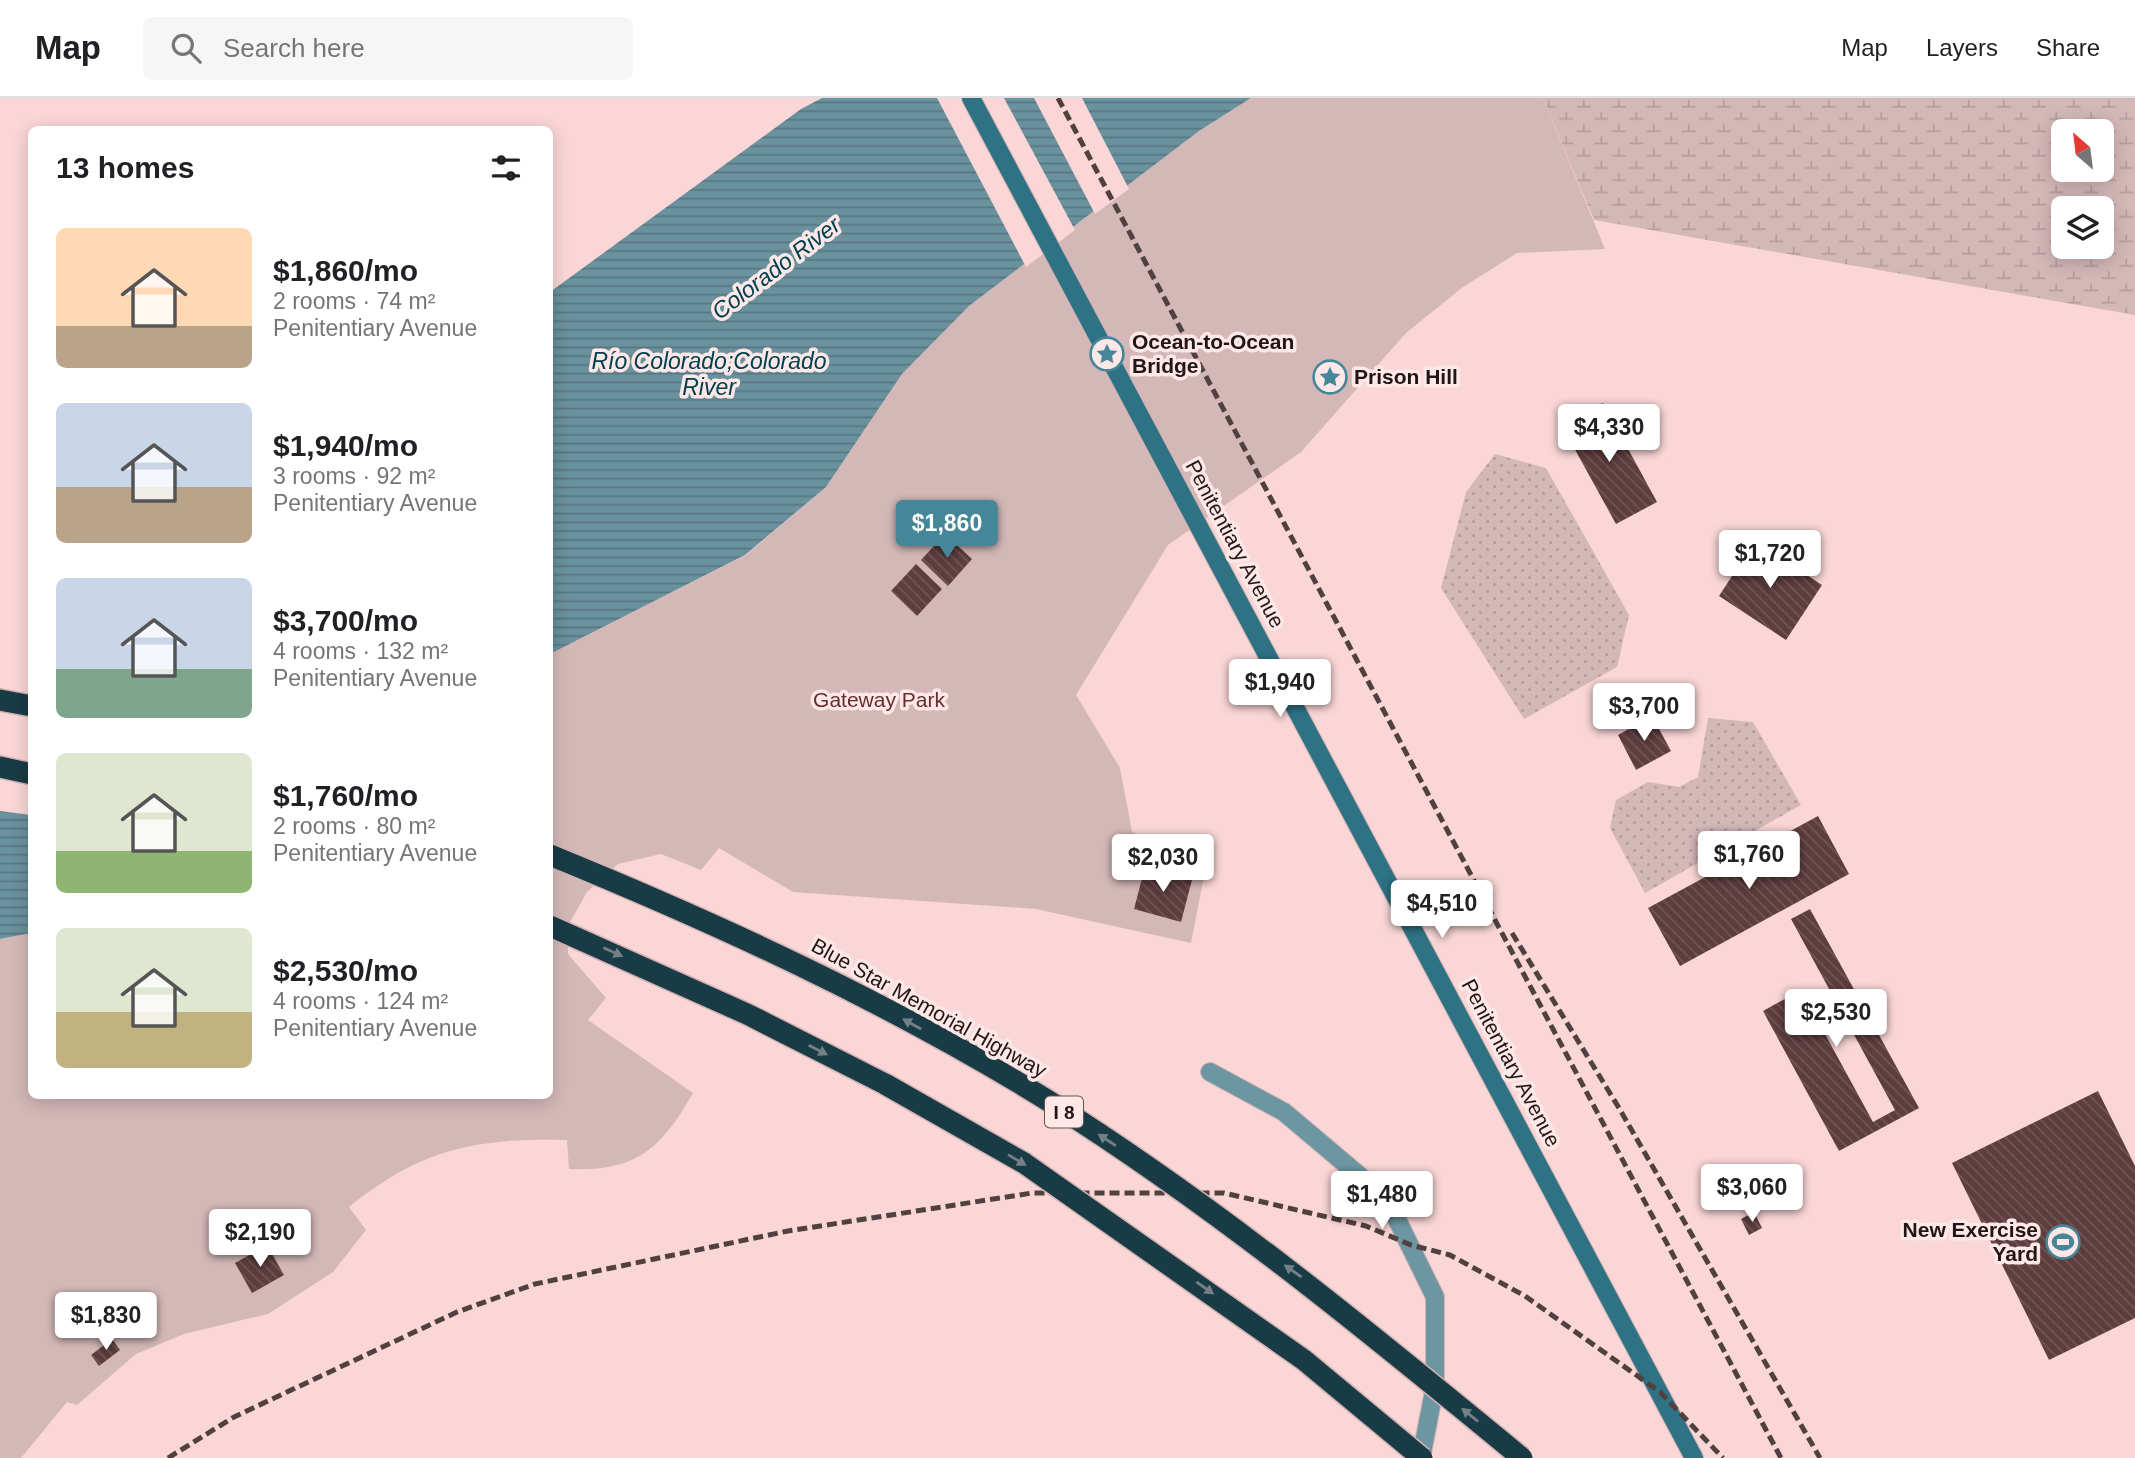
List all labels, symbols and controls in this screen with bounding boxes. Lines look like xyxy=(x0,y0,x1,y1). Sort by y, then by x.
search box xyxy=(143,17,633,80)
text: Map xyxy=(35,29,101,66)
icon: search xyxy=(167,29,205,67)
text: Search here xyxy=(223,33,365,63)
text: Map xyxy=(1841,34,1888,61)
text: Layers xyxy=(1926,34,1998,61)
text: Share xyxy=(2036,34,2100,61)
north arrow xyxy=(2051,119,2114,182)
map controls xyxy=(2051,119,2114,259)
icon: filters xyxy=(487,149,525,187)
text: 13 homes xyxy=(56,151,194,184)
button: layers xyxy=(2051,196,2114,259)
water label: Colorado River xyxy=(707,211,846,325)
text: $1,860/mo xyxy=(273,254,418,287)
icon: home xyxy=(112,256,196,340)
text: 2 rooms · 74 m² xyxy=(273,288,435,314)
text: Penitentiary Avenue xyxy=(273,315,477,341)
place label: Ocean-to-Ocean Bridge xyxy=(1132,330,1294,377)
place icon: Ocean-to-Ocean Bridge xyxy=(1088,335,1126,373)
water label: Río Colorado;Colorado River xyxy=(591,348,827,400)
place icon: Prison Hill xyxy=(1311,358,1349,396)
place label: Prison Hill xyxy=(1354,365,1458,388)
pin: $4,330 xyxy=(1552,404,1666,464)
text: $4,330 xyxy=(1574,414,1644,440)
text: $1,940/mo xyxy=(273,429,418,462)
icon: home xyxy=(112,431,196,515)
street label: Penitentiary Avenue xyxy=(1182,456,1289,631)
text: 3 rooms · 92 m² xyxy=(273,463,435,489)
text: Penitentiary Avenue xyxy=(273,490,477,516)
pin: $1,860 xyxy=(890,500,1004,560)
text: $1,860 xyxy=(912,510,982,536)
pin: $1,720 xyxy=(1713,531,1827,590)
text: $1,720 xyxy=(1735,540,1805,566)
text: $3,700/mo xyxy=(273,604,418,637)
icon: home xyxy=(112,606,196,690)
text: 4 rooms · 132 m² xyxy=(273,638,448,664)
pin: $1,940 xyxy=(1223,660,1337,719)
text: Penitentiary Avenue xyxy=(273,665,477,691)
text: $1,940 xyxy=(1245,669,1315,695)
pin: $3,700 xyxy=(1587,684,1701,743)
park label: Gateway Park xyxy=(813,688,945,711)
text: $3,700 xyxy=(1609,693,1679,719)
text: $1,760/mo xyxy=(273,779,418,812)
icon: home xyxy=(112,781,196,865)
text: 2 rooms · 80 m² xyxy=(273,813,435,839)
pin: $1,760 xyxy=(1692,832,1806,891)
pin: $2,030 xyxy=(1106,834,1220,894)
text: Penitentiary Avenue xyxy=(273,840,477,866)
text: $1,760 xyxy=(1714,841,1784,867)
text: $2,030 xyxy=(1128,844,1198,870)
pin: $4,510 xyxy=(1385,880,1499,940)
text: $4,510 xyxy=(1407,890,1477,916)
street label: Blue Star Memorial Highway xyxy=(808,933,1051,1082)
one-way arrow xyxy=(602,947,623,958)
text: $2,530/mo xyxy=(273,954,418,987)
icon: home xyxy=(112,956,196,1040)
street label: Penitentiary Avenue xyxy=(1458,975,1565,1150)
text: 4 rooms · 124 m² xyxy=(273,988,448,1014)
pin: $2,530 xyxy=(1779,990,1893,1049)
text: $2,530 xyxy=(1801,999,1871,1025)
text: Penitentiary Avenue xyxy=(273,1015,477,1041)
one-way arrow xyxy=(902,1018,921,1030)
one-way arrow xyxy=(808,1044,828,1056)
road number: I 8 xyxy=(1045,1096,1083,1128)
one-way arrow xyxy=(1097,1134,1117,1147)
one-way arrow xyxy=(1008,1154,1027,1166)
pin: $3,060 xyxy=(1695,1164,1809,1224)
pin: $1,480 xyxy=(1325,1172,1439,1231)
text: $3,060 xyxy=(1717,1174,1787,1200)
text: $1,480 xyxy=(1347,1181,1417,1207)
pin: $2,190 xyxy=(203,1210,317,1269)
place label: New Exercise Yard xyxy=(1903,1218,2038,1265)
text: $2,190 xyxy=(225,1219,295,1245)
sports icon: New Exercise Yard xyxy=(2044,1223,2082,1261)
one-way arrow xyxy=(1284,1265,1302,1279)
one-way arrow xyxy=(1196,1281,1214,1295)
pin: $1,830 xyxy=(49,1292,163,1352)
text: $1,830 xyxy=(71,1302,141,1328)
one-way arrow xyxy=(1461,1408,1478,1423)

